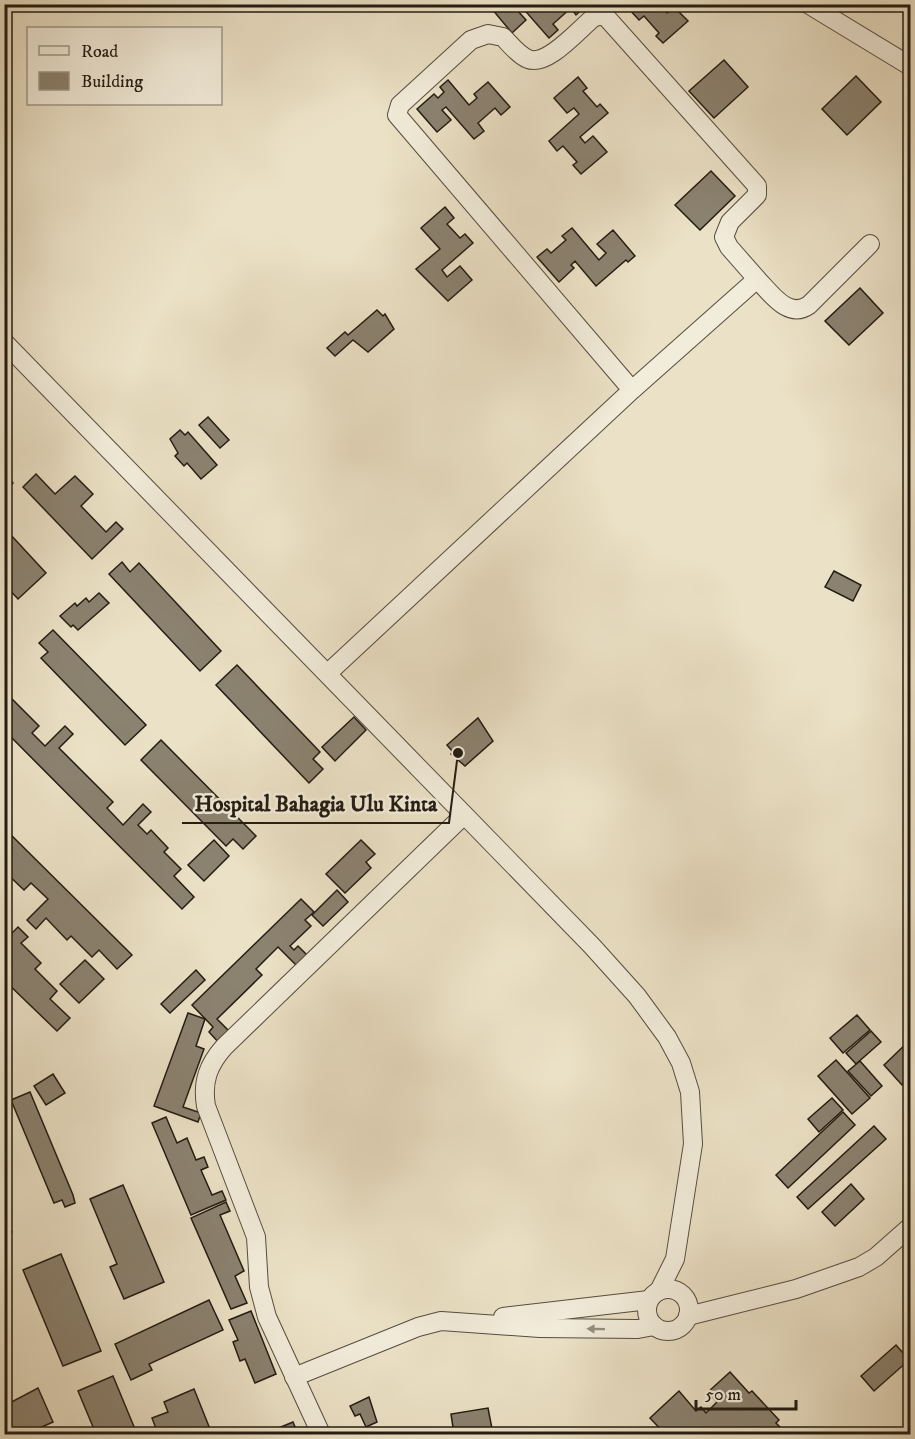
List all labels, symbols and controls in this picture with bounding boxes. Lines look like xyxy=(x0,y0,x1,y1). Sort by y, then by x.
legend xyxy=(27,27,222,105)
text: Road xyxy=(81,41,118,63)
text: Building xyxy=(81,71,143,93)
callout: Hospital Bahagia Ulu Kinta xyxy=(182,783,449,823)
text: Hospital Bahagia Ulu Kinta xyxy=(195,791,438,818)
one-way arrow xyxy=(586,1324,605,1334)
scale bar xyxy=(696,1373,796,1411)
text: 50 m xyxy=(705,1384,741,1406)

